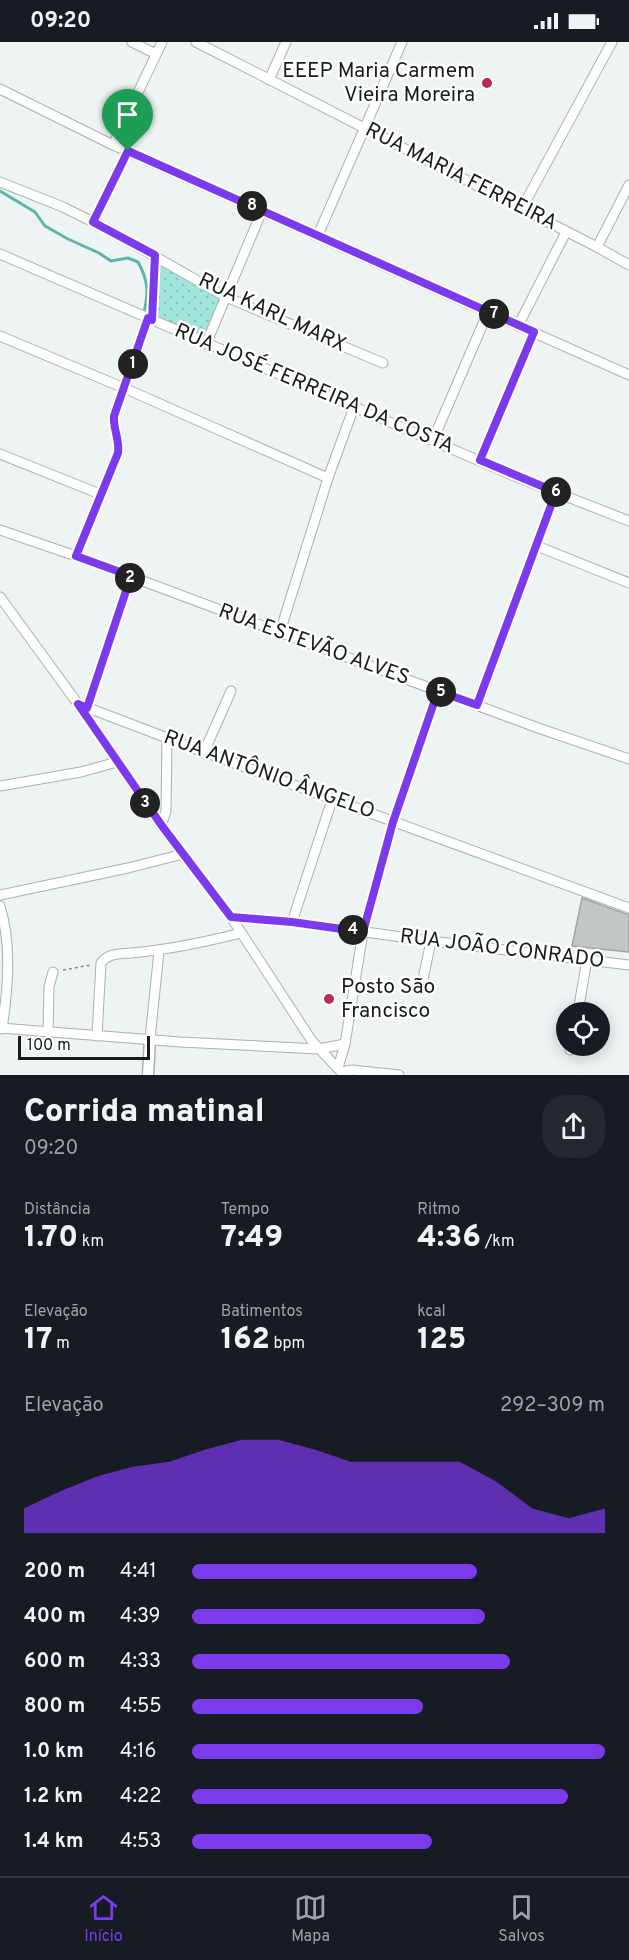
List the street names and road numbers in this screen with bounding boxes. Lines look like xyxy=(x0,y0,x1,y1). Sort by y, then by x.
street label: RUA MARIA FERREIRA xyxy=(360,117,562,237)
street label: RUA KARL MARX xyxy=(194,267,350,359)
street label: RUA JOSÉ FERREIRA DA COSTA xyxy=(170,317,458,460)
street label: RUA ESTEVÃO ALVES xyxy=(215,598,413,692)
street label: RUA ANTÔNIO ÂNGELO xyxy=(160,723,379,826)
street label: RUA JOÃO CONRADO xyxy=(398,923,606,975)

